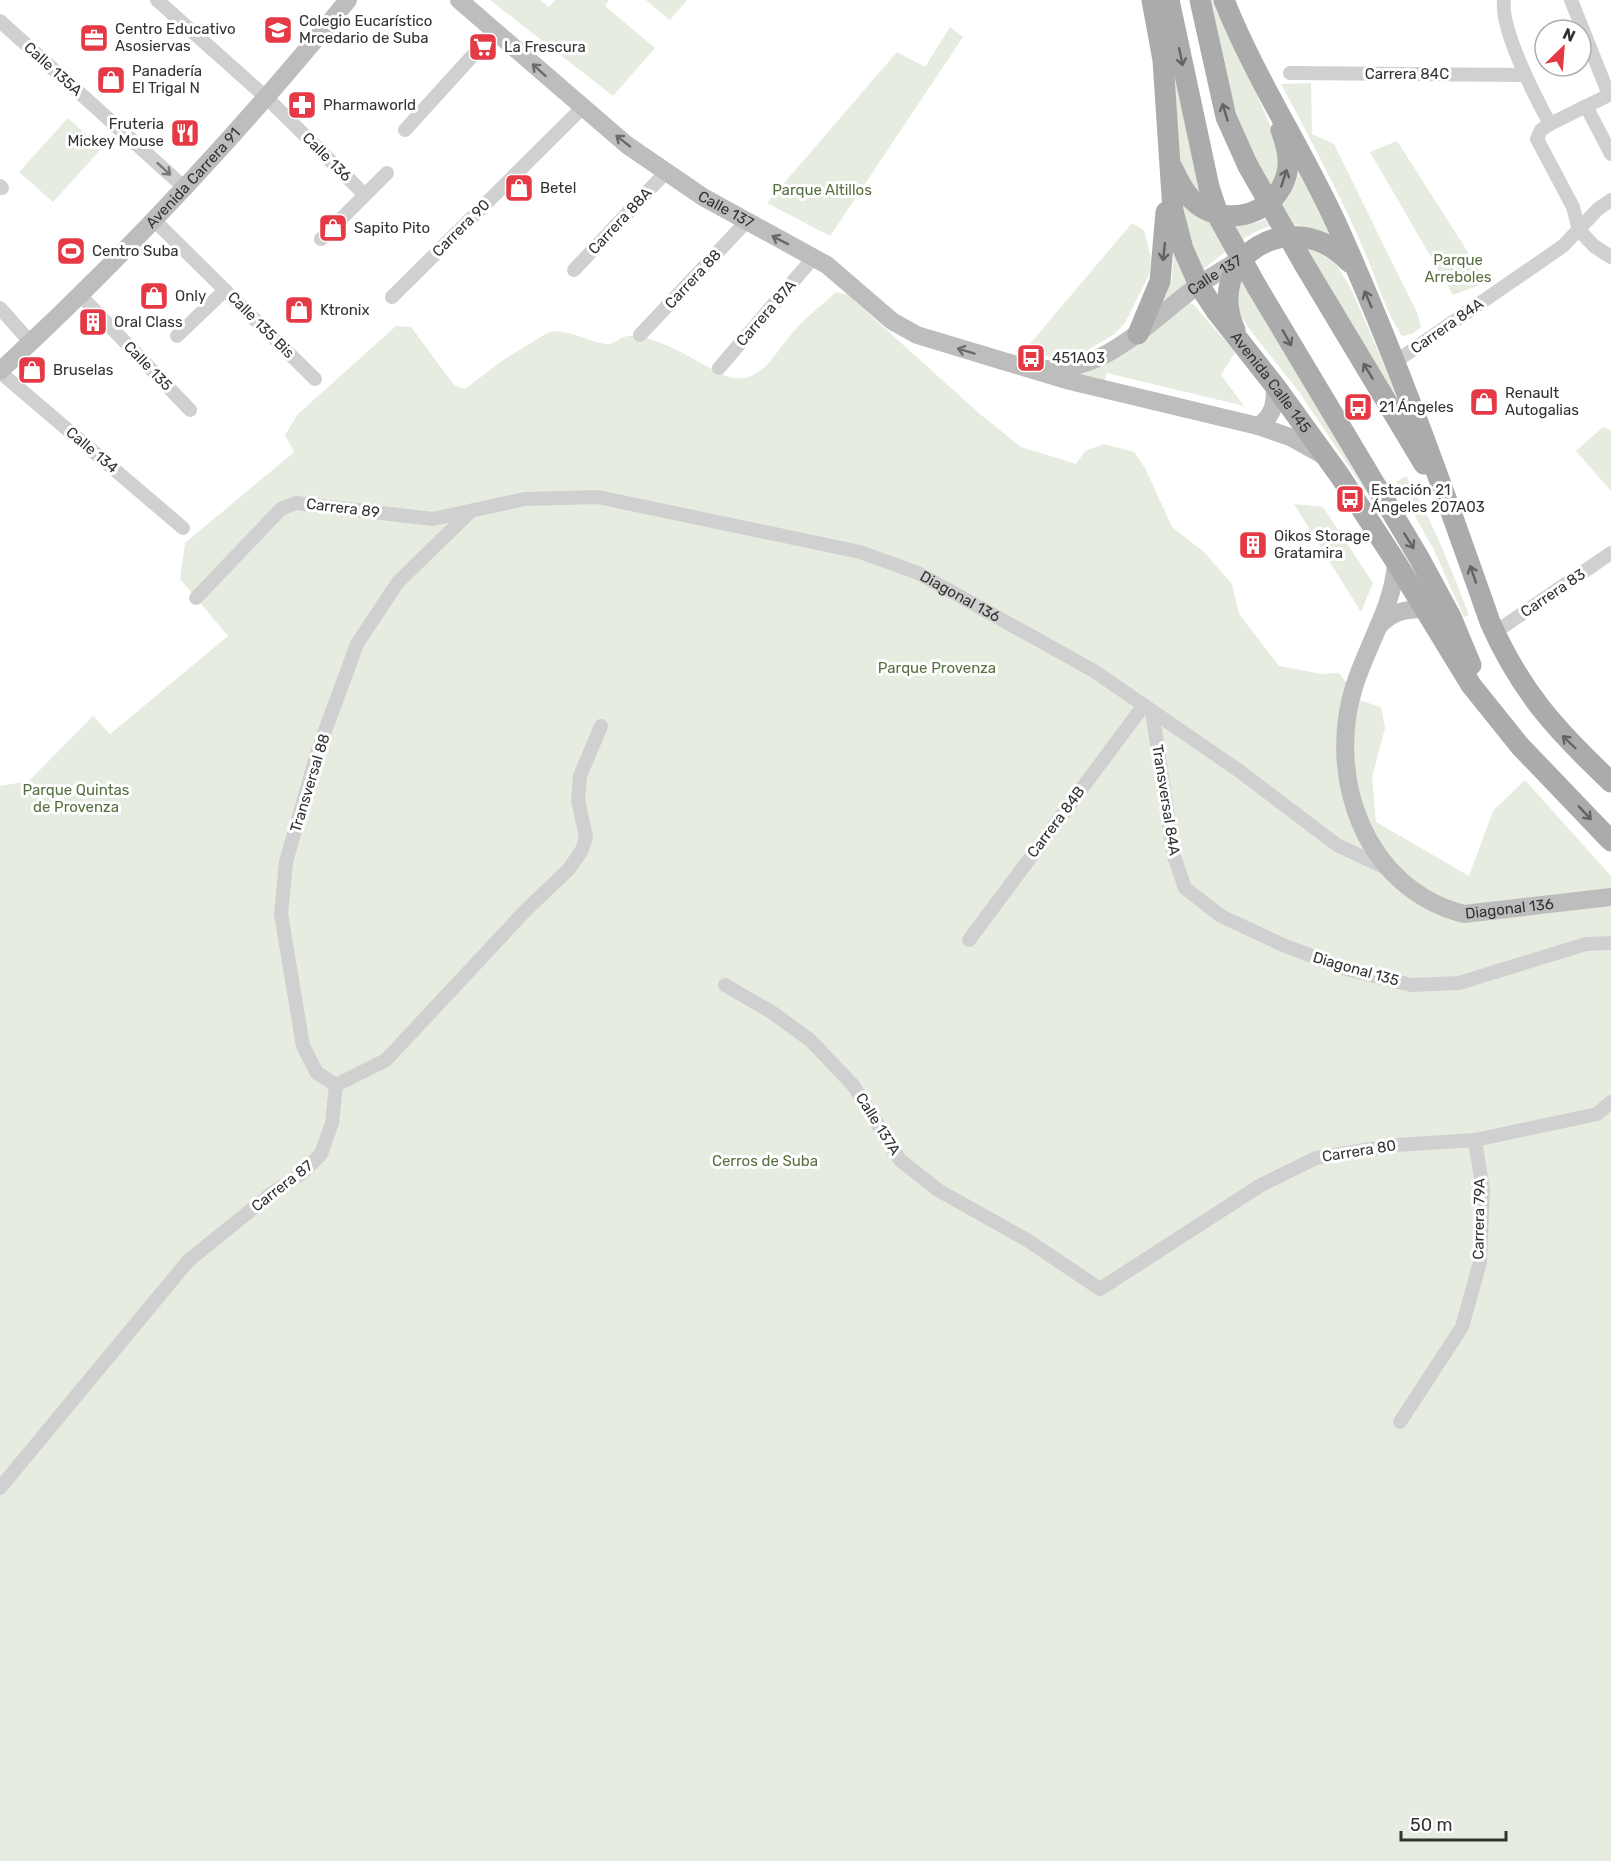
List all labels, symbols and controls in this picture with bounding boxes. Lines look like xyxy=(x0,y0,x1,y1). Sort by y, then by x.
place label: Colegio Eucarístico Mrcedario de Suba xyxy=(299,12,432,47)
school or university icon: Colegio Eucarístico Mrcedario de Suba xyxy=(262,14,294,46)
north arrow xyxy=(1533,18,1593,78)
place label: Centro Educativo Asosiervas xyxy=(115,20,236,55)
office icon: Centro Educativo Asosiervas xyxy=(78,22,110,54)
text: N xyxy=(1560,24,1578,46)
supermarket icon: La Frescura xyxy=(467,31,499,63)
street label: Calle 135A xyxy=(20,38,86,100)
place label: La Frescura xyxy=(504,38,586,56)
one-way arrow xyxy=(1176,47,1187,66)
place label: Panadería El Trigal N xyxy=(132,62,202,97)
one-way arrow xyxy=(532,63,547,77)
shop icon: Panadería El Trigal N xyxy=(95,64,127,96)
street label: Carrera 84C xyxy=(1365,65,1449,83)
pharmacy icon: Pharmaworld xyxy=(286,89,318,121)
place label: Pharmaworld xyxy=(323,96,416,114)
one-way arrow xyxy=(1219,103,1230,122)
place label: Fruteria Mickey Mouse xyxy=(68,115,164,150)
restaurant icon: Fruteria Mickey Mouse xyxy=(169,117,201,149)
street label: Avenida Carrera 91 xyxy=(142,124,244,232)
street label: Calle 136 xyxy=(299,129,355,185)
one-way arrow xyxy=(616,135,632,148)
one-way arrow xyxy=(156,162,171,176)
one-way arrow xyxy=(1280,169,1291,188)
shop icon: Betel xyxy=(503,172,535,204)
place label: Betel xyxy=(540,179,576,197)
park label: Parque Altillos xyxy=(772,181,872,199)
street label: Carrera 88A xyxy=(585,184,655,258)
street label: Calle 137 xyxy=(695,187,757,232)
street label: Carrera 90 xyxy=(429,196,493,260)
shop icon: Sapito Pito xyxy=(317,212,349,244)
place label: Sapito Pito xyxy=(354,219,430,237)
one-way arrow xyxy=(771,233,789,245)
sports icon: Centro Suba xyxy=(55,235,87,267)
place label: Centro Suba xyxy=(92,242,179,260)
one-way arrow xyxy=(1158,242,1169,261)
street label: Carrera 88 xyxy=(661,246,725,312)
street label: Calle 137 xyxy=(1184,251,1245,299)
park label: Parque Arreboles xyxy=(1425,251,1492,286)
street label: Carrera 87A xyxy=(732,276,800,350)
shop icon: Only xyxy=(138,280,170,312)
place label: Only xyxy=(175,287,206,305)
street label: Calle 135 Bis xyxy=(224,288,298,362)
one-way arrow xyxy=(1362,291,1373,309)
shop icon: Ktronix xyxy=(283,294,315,326)
street label: Carrera 84A xyxy=(1407,294,1487,358)
place label: Ktronix xyxy=(320,301,370,319)
building icon: Oral Class xyxy=(77,306,109,338)
place label: Oral Class xyxy=(114,313,183,331)
street label: Avenida Calle 145 xyxy=(1227,328,1315,436)
one-way arrow xyxy=(1281,329,1293,346)
street label: Calle 135 xyxy=(120,337,176,395)
bus stop icon: 451A03 xyxy=(1015,342,1047,374)
one-way arrow xyxy=(957,345,976,356)
place label: 451A03 xyxy=(1052,349,1105,367)
shop icon: Bruselas xyxy=(16,354,48,386)
place label: Bruselas xyxy=(53,361,114,379)
one-way arrow xyxy=(1362,362,1374,379)
place label: Renault Autogalias xyxy=(1505,384,1579,419)
shop icon: Renault Autogalias xyxy=(1468,386,1500,418)
bus stop icon: 21 Ángeles xyxy=(1342,391,1374,423)
place label: 21 Ángeles xyxy=(1379,398,1454,416)
street label: Calle 134 xyxy=(62,423,122,477)
place label: Estación 21 Ángeles 207A03 xyxy=(1371,481,1485,516)
bus stop icon: Estación 21 Ángeles 207A03 xyxy=(1334,483,1366,515)
street label: Carrera 89 xyxy=(305,495,381,521)
place label: Oikos Storage Gratamira xyxy=(1274,527,1370,562)
building icon: Oikos Storage Gratamira xyxy=(1237,529,1269,561)
one-way arrow xyxy=(1403,532,1415,549)
one-way arrow xyxy=(1466,565,1477,584)
street label: Carrera 83 xyxy=(1517,565,1589,621)
street label: Diagonal 136 xyxy=(917,567,1003,626)
park label: Parque Provenza xyxy=(878,659,996,677)
street label: Transversal 88 xyxy=(286,731,334,835)
one-way arrow xyxy=(1561,734,1576,749)
street label: Transversal 84A xyxy=(1148,743,1184,857)
park label: Parque Quintas de Provenza xyxy=(23,781,130,816)
street label: Carrera 84B xyxy=(1023,783,1089,861)
one-way arrow xyxy=(1577,805,1591,820)
street label: Diagonal 136 xyxy=(1464,895,1555,923)
street label: Diagonal 135 xyxy=(1311,948,1401,990)
street label: Calle 137A xyxy=(852,1090,904,1158)
street label: Carrera 80 xyxy=(1321,1136,1397,1166)
park label: Cerros de Suba xyxy=(712,1152,818,1170)
street label: Carrera 87 xyxy=(248,1156,316,1215)
street label: Carrera 79A xyxy=(1469,1178,1489,1260)
scale bar xyxy=(1401,1804,1506,1842)
text: 50 m xyxy=(1410,1814,1453,1836)

